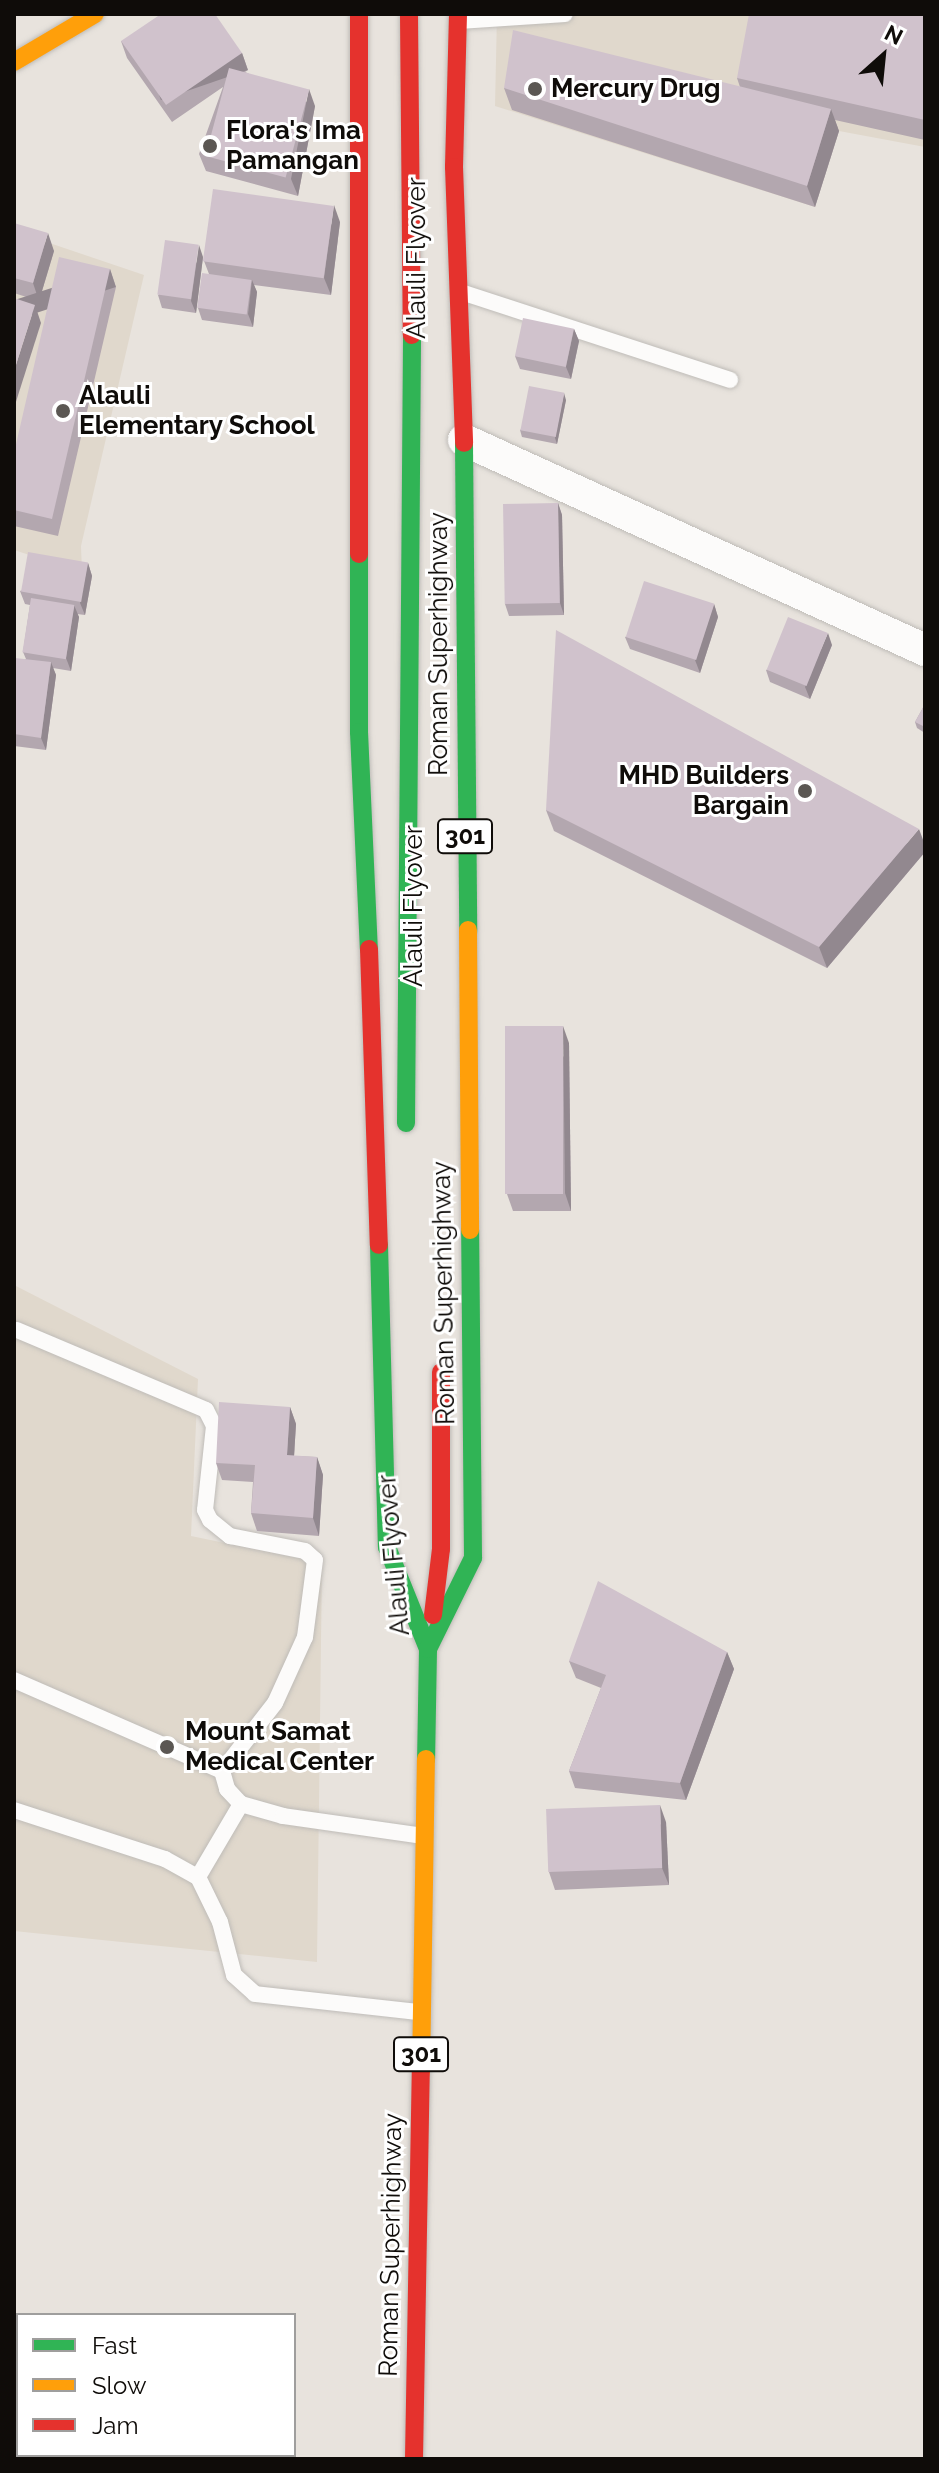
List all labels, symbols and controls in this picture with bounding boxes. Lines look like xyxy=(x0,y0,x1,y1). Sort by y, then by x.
north arrow xyxy=(843,16,923,96)
text: N xyxy=(881,19,907,50)
place label: Mercury Drug xyxy=(551,73,721,105)
marker: Mercury Drug xyxy=(526,80,544,98)
place label: Flora's Ima Pamangan xyxy=(226,115,361,176)
marker: Flora's Ima Pamangan xyxy=(201,137,219,155)
street label: Alauli Flyover xyxy=(401,177,433,339)
place label: Alauli Elementary School xyxy=(79,380,315,442)
marker: Alauli Elementary School xyxy=(54,402,72,420)
street label: Roman Superhighway xyxy=(423,512,455,776)
place label: MHD Builders Bargain xyxy=(618,760,789,822)
marker: MHD Builders Bargain xyxy=(796,782,814,800)
road number: 301 xyxy=(437,816,493,856)
street label: Alauli Flyover xyxy=(398,825,430,987)
street label: Roman Superhighway xyxy=(426,1161,462,1425)
street label: Alauli Flyover xyxy=(371,1473,417,1637)
place label: Mount Samat Medical Center xyxy=(185,1716,375,1778)
marker: Mount Samat Medical Center xyxy=(156,1736,178,1758)
road number: 301 xyxy=(393,2034,449,2074)
street label: Roman Superhighway xyxy=(373,2113,409,2377)
legend xyxy=(16,2313,296,2457)
text: Fast xyxy=(92,2331,137,2360)
text: Slow xyxy=(92,2371,146,2400)
text: Jam xyxy=(92,2411,138,2440)

